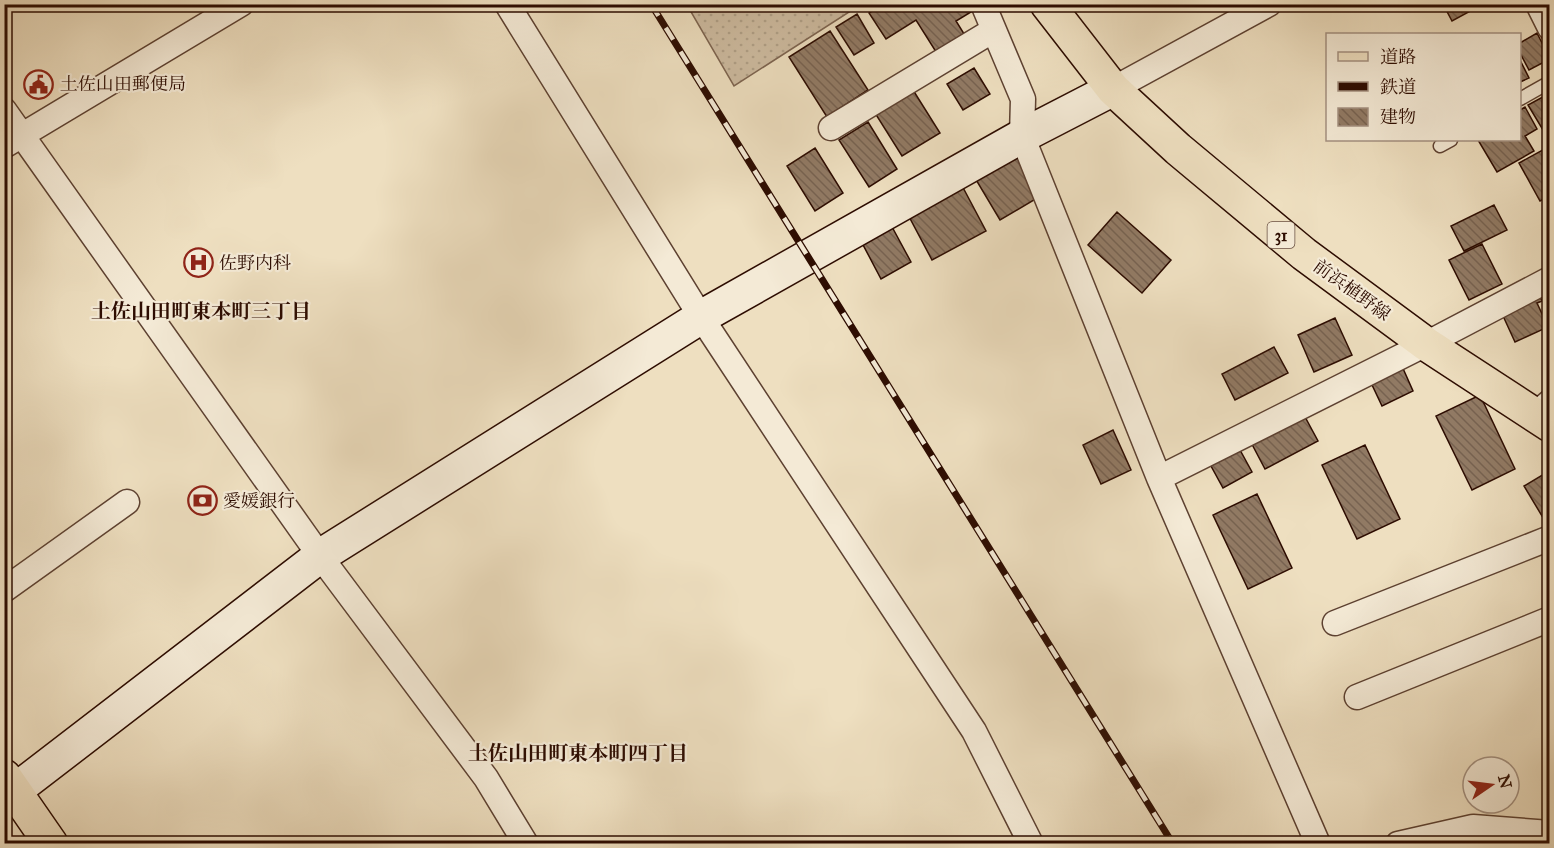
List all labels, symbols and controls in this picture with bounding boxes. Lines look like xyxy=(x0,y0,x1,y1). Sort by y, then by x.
legend xyxy=(1326,33,1521,141)
text: 道路 xyxy=(1380,46,1416,68)
public building icon: 土佐山田郵便局 xyxy=(23,68,55,100)
place label: 土佐山田郵便局 xyxy=(60,73,186,95)
text: 鉄道 xyxy=(1380,76,1416,98)
text: 建物 xyxy=(1380,106,1416,128)
road number: 31 xyxy=(1268,222,1294,248)
hospital icon: 佐野内科 xyxy=(182,247,214,279)
place label: 佐野内科 xyxy=(219,252,291,274)
street label: 前浜植野線 xyxy=(1309,255,1395,325)
district label: 土佐山田町東本町三丁目 xyxy=(91,299,311,323)
bank icon: 愛媛銀行 xyxy=(186,485,218,517)
place label: 愛媛銀行 xyxy=(223,490,295,512)
district label: 土佐山田町東本町四丁目 xyxy=(468,741,688,765)
north arrow xyxy=(1461,755,1521,815)
text: N xyxy=(1494,773,1516,791)

